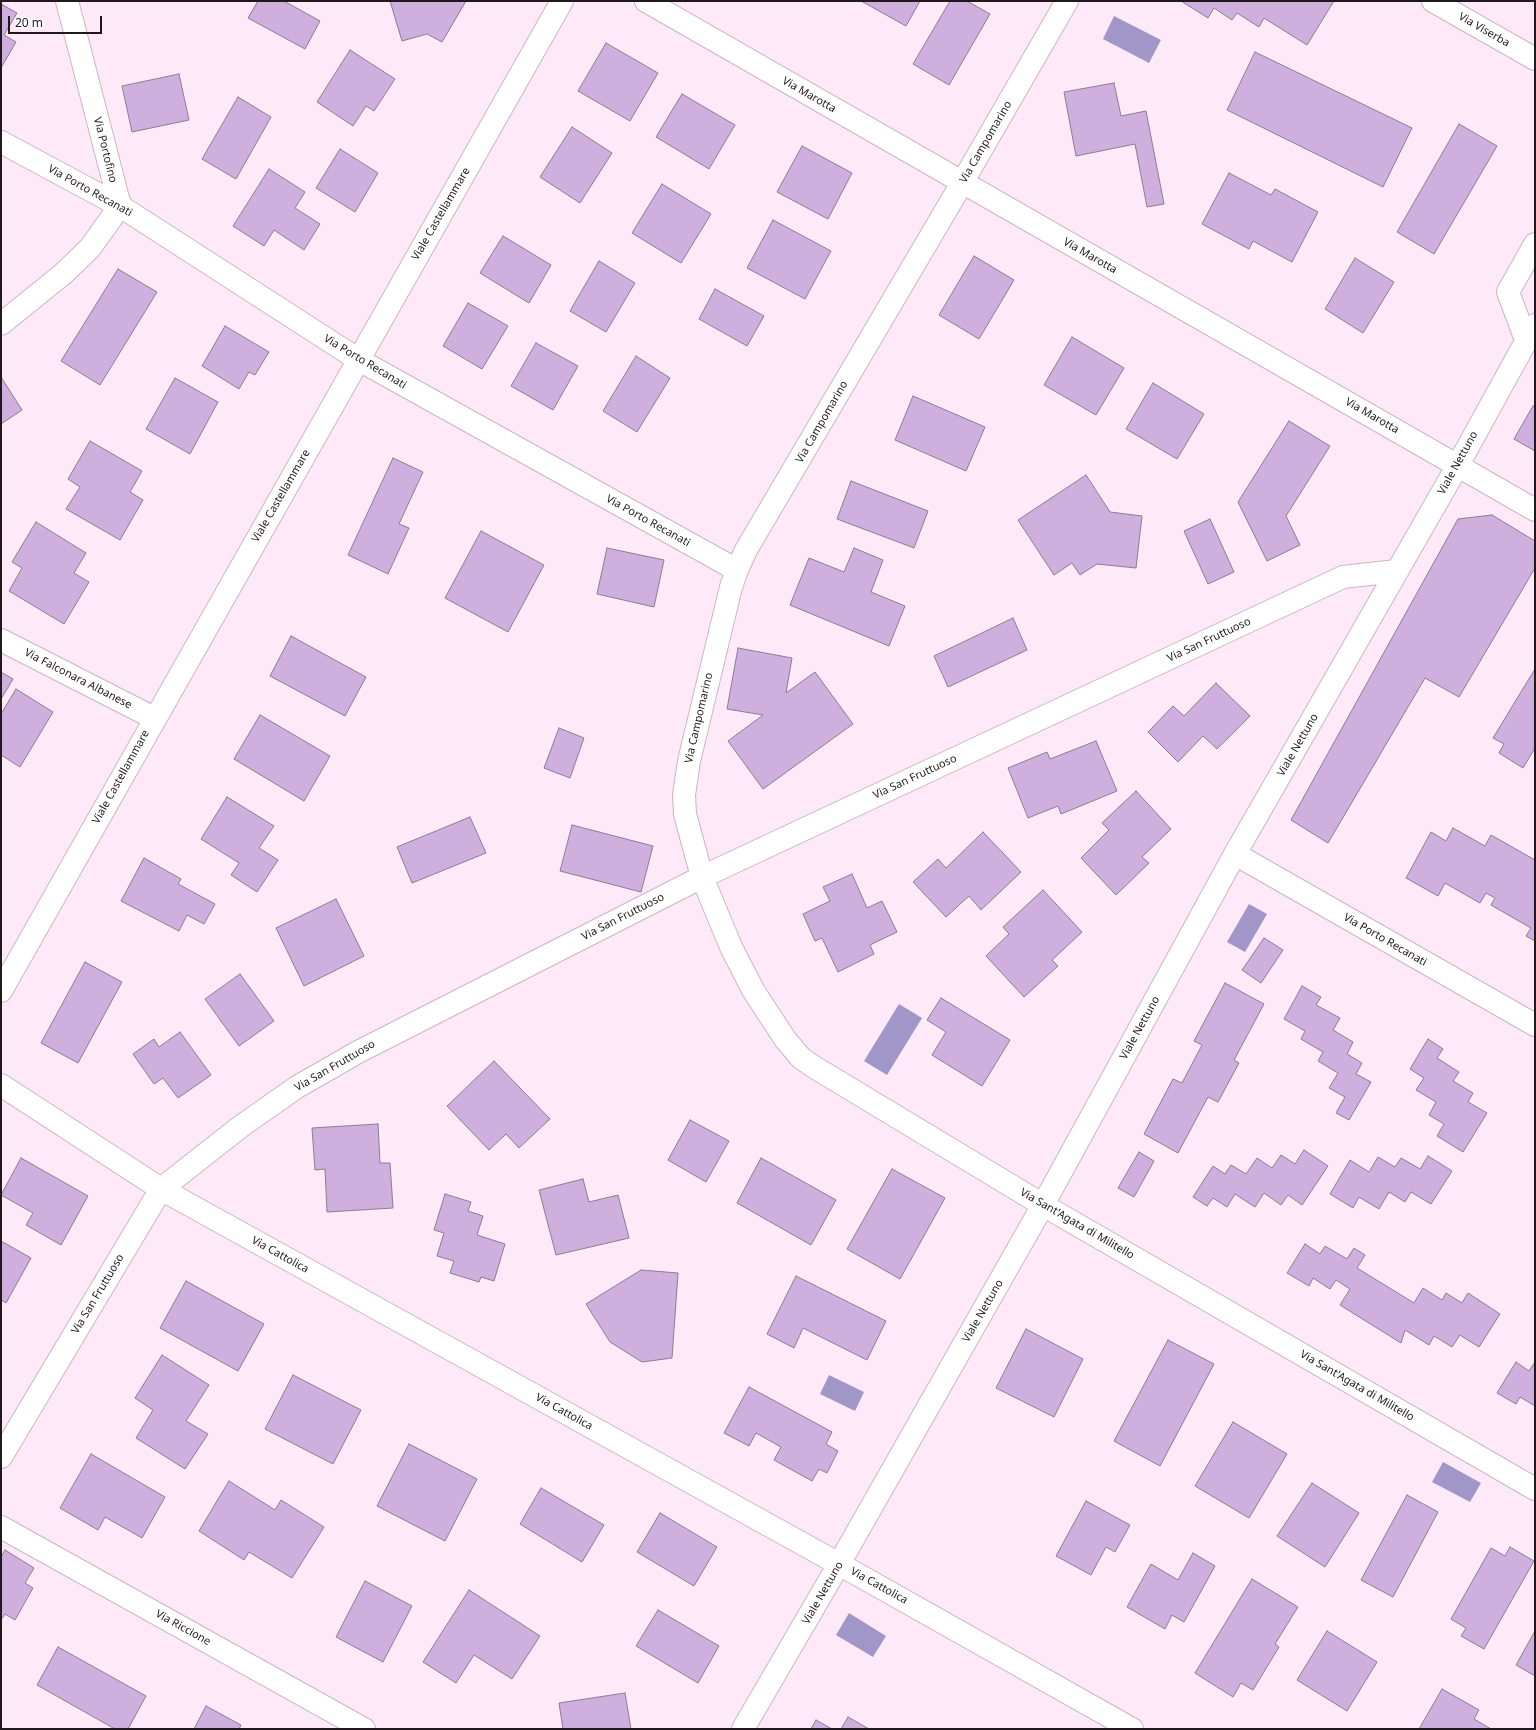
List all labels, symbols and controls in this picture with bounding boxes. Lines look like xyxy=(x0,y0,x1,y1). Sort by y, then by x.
scale bar xyxy=(10,8,104,34)
street label: Via Viserba xyxy=(1456,10,1512,50)
text: 20 m xyxy=(15,14,43,31)
street label: Via Marotta xyxy=(780,74,838,116)
street label: Via Campomarino xyxy=(957,99,1015,185)
street label: Via Portofino xyxy=(90,116,120,184)
street label: Via Porto Recanati xyxy=(46,162,134,220)
street label: Viale Castellammare xyxy=(409,165,473,263)
street label: Via Marotta xyxy=(1061,235,1119,277)
street label: Via Porto Recanati xyxy=(321,332,409,392)
street label: Via Campomarino xyxy=(793,379,851,465)
street label: Via Marotta xyxy=(1343,395,1401,437)
street label: Viale Nettuno xyxy=(1435,429,1481,497)
street label: Viale Castellammare xyxy=(249,447,313,545)
street label: Via Porto Recanati xyxy=(604,492,692,550)
street label: Via San Fruttuoso xyxy=(1165,615,1253,665)
street label: Via Falconara Albanese xyxy=(22,646,134,712)
street label: Via Campomarino xyxy=(682,671,716,765)
street label: Viale Nettuno xyxy=(1275,711,1321,779)
street label: Viale Castellammare xyxy=(90,728,152,826)
street label: Via San Fruttuoso xyxy=(871,752,959,802)
street label: Via San Fruttuoso xyxy=(580,891,666,943)
street label: Via Porto Recanati xyxy=(1341,911,1429,969)
street label: Viale Nettuno xyxy=(1117,994,1163,1062)
street label: Via San Fruttuoso xyxy=(292,1038,378,1094)
street label: Via Sant'Agata di Militello xyxy=(1017,1186,1137,1262)
street label: Via Cattolica xyxy=(249,1234,311,1276)
street label: Via San Fruttuoso xyxy=(69,1252,127,1336)
street label: Viale Nettuno xyxy=(960,1277,1006,1345)
street label: Via Sant'Agata di Militello xyxy=(1297,1348,1417,1424)
street label: Via Cattolica xyxy=(533,1391,595,1433)
street label: Viale Nettuno xyxy=(800,1559,846,1627)
street label: Via Cattolica xyxy=(848,1565,910,1607)
street label: Via Riccione xyxy=(153,1607,213,1649)

